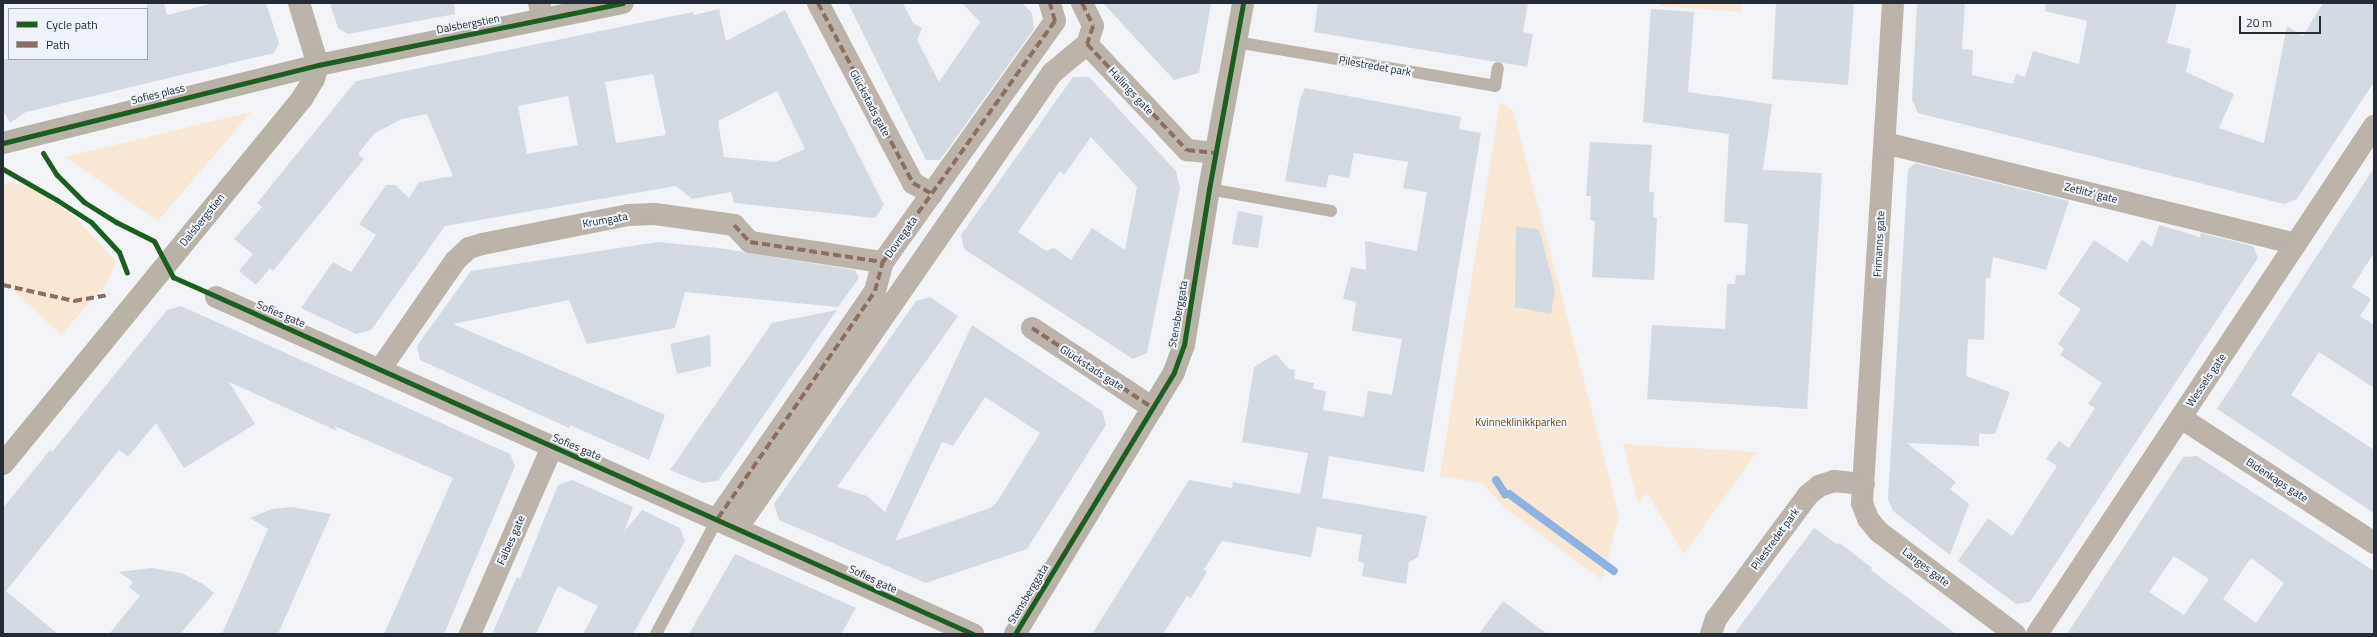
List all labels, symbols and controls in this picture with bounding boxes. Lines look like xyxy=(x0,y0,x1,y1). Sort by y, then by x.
legend xyxy=(8,8,148,60)
scale bar xyxy=(2241,8,2323,34)
street label: Dalsbergstien xyxy=(435,11,501,37)
text: 20 m xyxy=(2246,13,2272,32)
text: Cycle path xyxy=(46,15,98,34)
text: Path xyxy=(46,35,70,54)
street label: Pilestredet park xyxy=(1338,53,1412,79)
street label: Hallings gate xyxy=(1106,65,1156,117)
street label: Glückstads gate xyxy=(847,67,893,139)
street label: Sofies plass xyxy=(130,81,186,107)
street label: Zetlitz’ gate xyxy=(2063,180,2119,206)
street label: Dalsbergstien xyxy=(177,191,227,249)
street label: Krumgata xyxy=(581,210,629,230)
street label: Frimanns gate xyxy=(1871,210,1887,278)
street label: Dovregata xyxy=(882,214,920,260)
street label: Stensberggata xyxy=(1166,280,1190,348)
street label: Sofies gate xyxy=(255,298,307,330)
street label: Glückstads gate xyxy=(1058,342,1126,394)
street label: Wessels gate xyxy=(2183,351,2229,409)
park label: Kvinneklinikkparken xyxy=(1475,415,1567,429)
street label: Sofies gate xyxy=(551,431,603,463)
street label: Bidenkaps gate xyxy=(2244,455,2310,505)
street label: Pilestredet park xyxy=(1748,505,1802,573)
street label: Falbes gate xyxy=(494,513,528,567)
street label: Langes gate xyxy=(1900,545,1952,589)
street label: Sofies gate xyxy=(847,562,899,596)
street label: Stensberggata xyxy=(1005,562,1051,626)

